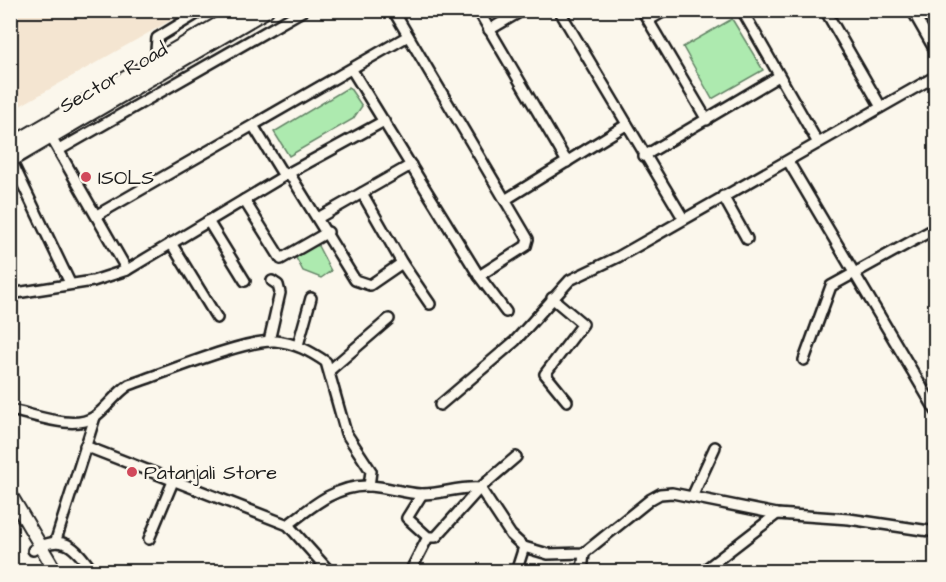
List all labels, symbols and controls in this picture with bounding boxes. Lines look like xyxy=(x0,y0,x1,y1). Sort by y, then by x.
street label: Sector Road xyxy=(54,36,173,120)
place label: ISOLS xyxy=(98,164,154,192)
marker: ISOLS xyxy=(79,170,93,184)
place label: Patanjali Store xyxy=(144,459,277,487)
marker: Patanjali Store xyxy=(125,465,139,479)

